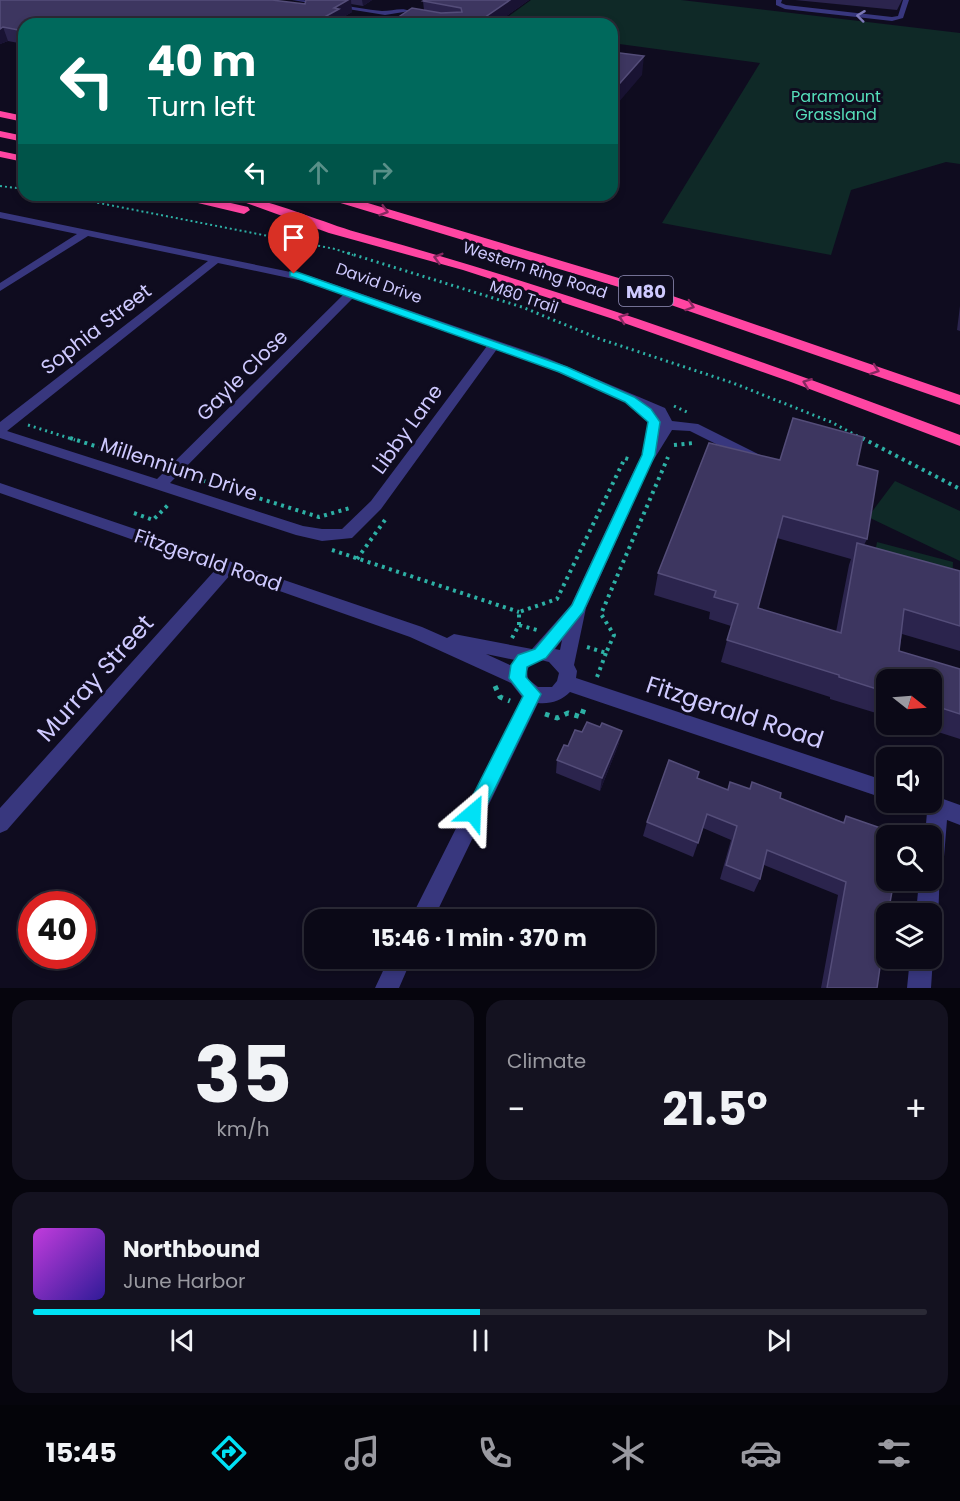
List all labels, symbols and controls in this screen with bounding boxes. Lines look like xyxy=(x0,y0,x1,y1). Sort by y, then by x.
one-way arrow xyxy=(857,10,866,23)
text: 40 m xyxy=(147,32,256,91)
icon: left xyxy=(48,42,126,120)
park label: Paramount Grassland xyxy=(791,85,881,126)
text: Turn left xyxy=(147,88,256,125)
icon: left xyxy=(239,156,272,189)
icon: ahead xyxy=(302,156,335,189)
icon: right xyxy=(365,156,398,189)
one-way arrow xyxy=(378,204,389,216)
pin xyxy=(268,212,319,274)
icon: arrive xyxy=(277,221,310,254)
street label: Western Ring Road xyxy=(460,236,610,304)
one-way arrow xyxy=(433,253,444,265)
street label: David Drive xyxy=(333,257,425,309)
street label: M80 Trail xyxy=(486,274,562,320)
road number: M80 xyxy=(619,276,673,306)
street label: Sophia Street xyxy=(35,277,157,381)
one-way arrow xyxy=(684,299,695,312)
one-way arrow xyxy=(618,313,629,326)
street label: Gayle Close xyxy=(190,323,294,427)
one-way arrow xyxy=(869,362,880,375)
street label: Libby Lane xyxy=(365,378,449,480)
one-way arrow xyxy=(802,378,813,391)
street label: Millennium Drive xyxy=(97,430,261,508)
street label: Fitzgerald Road xyxy=(131,522,285,598)
street label: Murray Street xyxy=(29,607,161,749)
street label: Fitzgerald Road xyxy=(642,668,828,756)
north arrow xyxy=(876,669,942,735)
map controls xyxy=(876,669,942,969)
button: sound xyxy=(876,747,942,813)
position arrow xyxy=(441,781,505,845)
button: search xyxy=(876,825,942,891)
speed limit sign: 40 xyxy=(18,891,96,969)
button: layers xyxy=(876,903,942,969)
text: 15:46 · 1 min · 370 m xyxy=(372,923,587,954)
text: 35 xyxy=(194,1020,292,1129)
text: Climate xyxy=(507,1047,586,1075)
text: 21.5° xyxy=(662,1078,768,1141)
text: − xyxy=(507,1086,525,1133)
text: + xyxy=(904,1086,927,1133)
text: km/h xyxy=(216,1115,270,1143)
text: Northbound xyxy=(123,1234,260,1265)
text: June Harbor xyxy=(123,1267,246,1295)
icon: previous xyxy=(166,1324,199,1357)
icon: pause xyxy=(464,1324,497,1357)
icon: next xyxy=(762,1324,795,1357)
icon: directions xyxy=(208,1432,250,1474)
icon: music xyxy=(341,1432,383,1474)
icon: phone xyxy=(474,1432,516,1474)
icon: climate xyxy=(607,1432,649,1474)
icon: car xyxy=(740,1432,782,1474)
icon: filters xyxy=(873,1432,915,1474)
text: 15:45 xyxy=(45,1434,117,1471)

